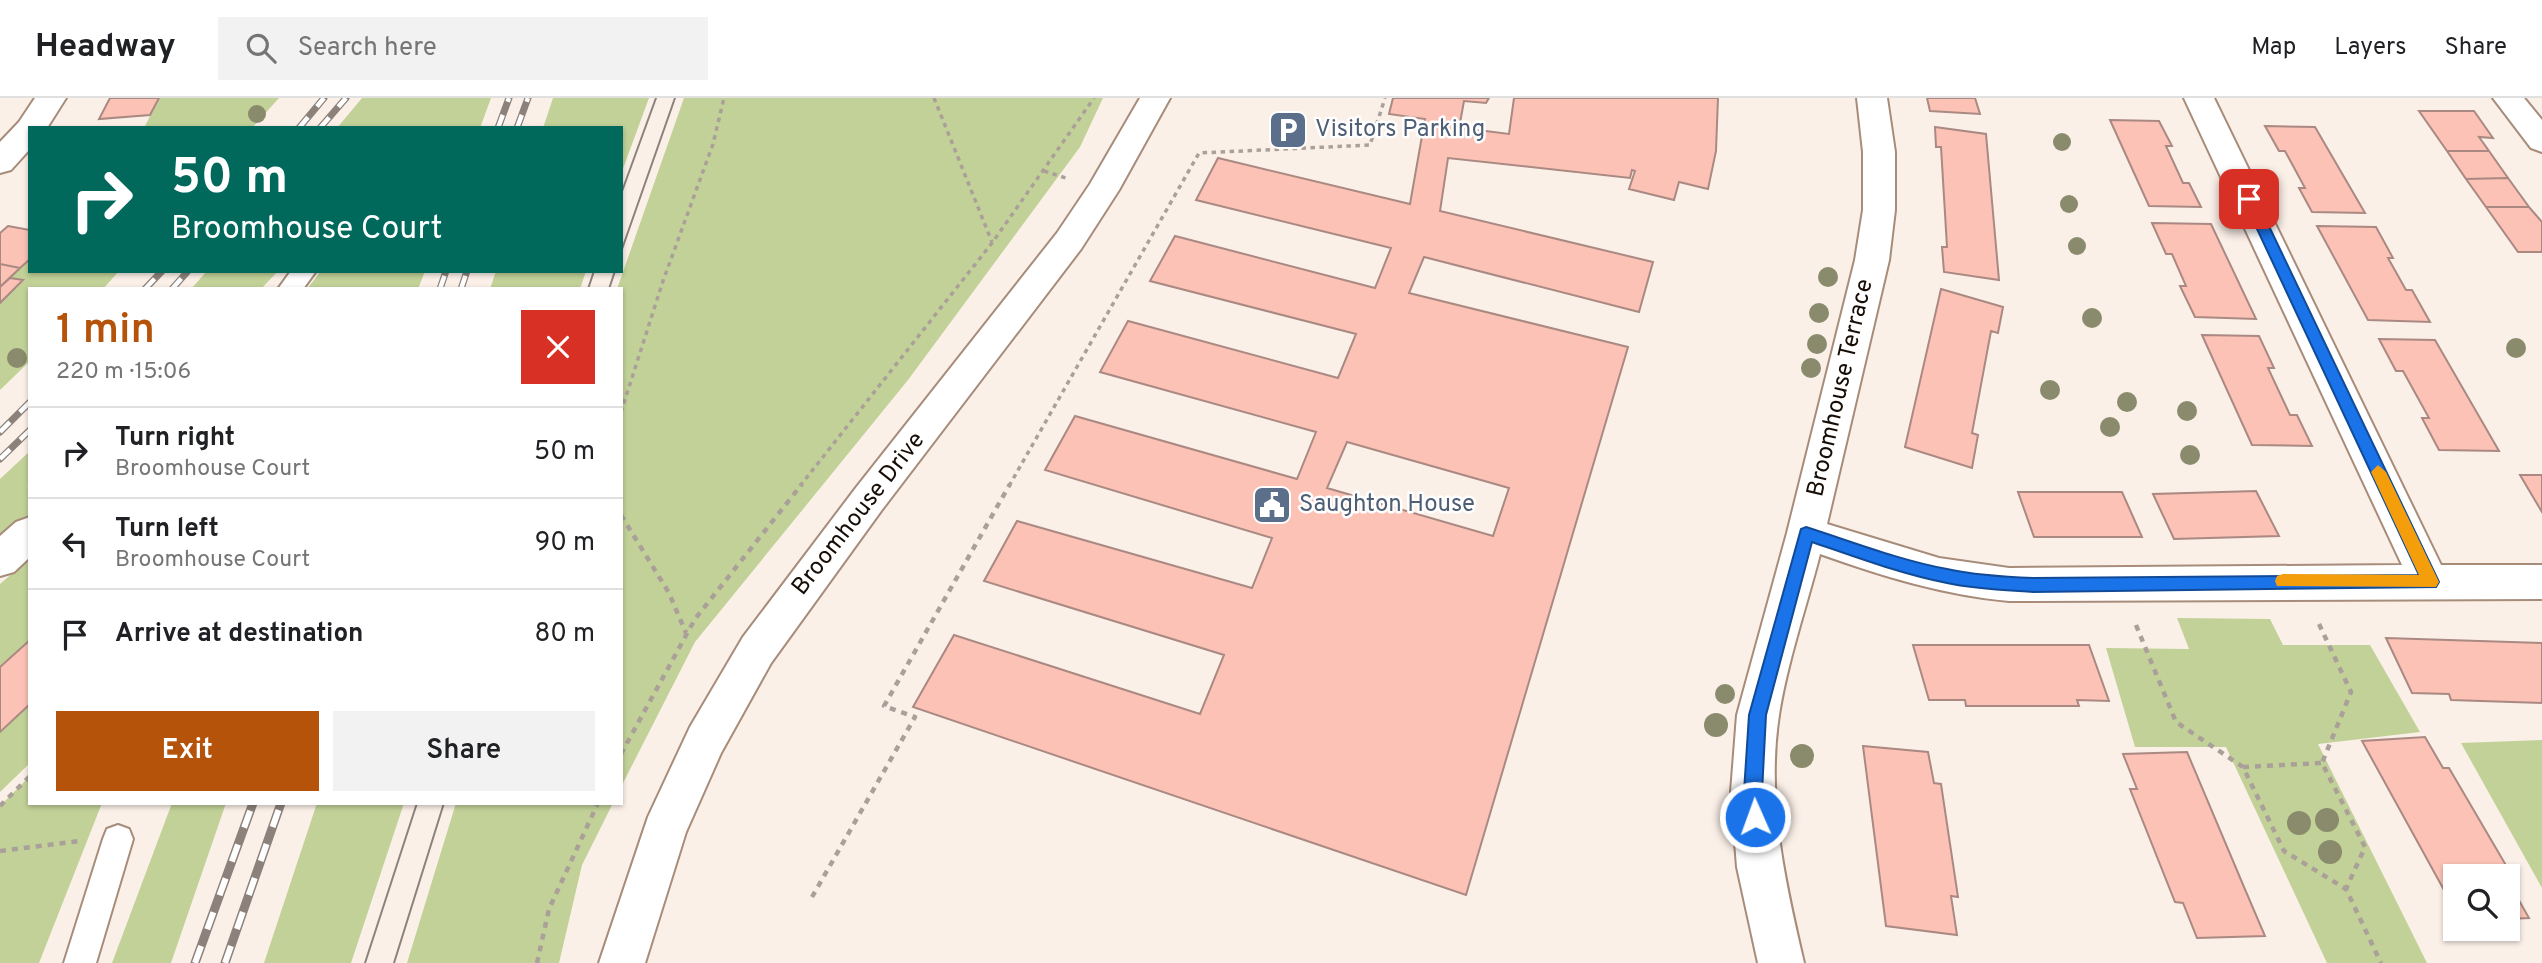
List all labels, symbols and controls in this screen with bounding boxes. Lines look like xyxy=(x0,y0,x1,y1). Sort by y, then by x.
search box xyxy=(218,17,708,80)
text: Headway xyxy=(35,27,176,69)
icon: search xyxy=(242,29,280,67)
text: Search here xyxy=(298,32,437,65)
text: Map xyxy=(2251,33,2296,63)
text: Layers xyxy=(2334,33,2406,63)
text: Share xyxy=(2444,33,2507,63)
parking icon: Visitors Parking xyxy=(1267,109,1309,151)
place label: Visitors Parking xyxy=(1315,115,1485,145)
text: 50 m xyxy=(171,149,288,211)
icon: right xyxy=(56,154,147,245)
pin xyxy=(2219,169,2279,229)
icon: arrive xyxy=(2230,180,2268,218)
text: Broomhouse Court xyxy=(171,210,443,250)
street label: Broomhouse Terrace xyxy=(1801,276,1881,500)
text: 1 min xyxy=(56,305,155,358)
button: close xyxy=(521,310,595,384)
text: 220 m · 15:06 xyxy=(56,358,191,387)
text: Turn right xyxy=(115,422,235,455)
street label: Broomhouse Drive xyxy=(786,426,932,602)
icon: right xyxy=(56,434,94,472)
text: 50 m xyxy=(534,436,595,469)
text: Broomhouse Court xyxy=(115,455,310,484)
public building icon: Saughton House xyxy=(1251,484,1293,526)
place label: Saughton House xyxy=(1299,490,1475,520)
text: Turn left xyxy=(115,513,219,546)
icon: left xyxy=(56,525,94,563)
text: 90 m xyxy=(535,527,595,560)
text: Broomhouse Court xyxy=(115,546,310,575)
icon: arrive xyxy=(56,616,94,654)
text: Arrive at destination xyxy=(115,618,363,651)
text: 80 m xyxy=(535,618,595,651)
button: Exit xyxy=(56,711,319,791)
button: Share xyxy=(333,711,595,791)
position arrow xyxy=(1718,780,1792,854)
map controls xyxy=(2443,864,2520,941)
button: search xyxy=(2443,864,2520,941)

